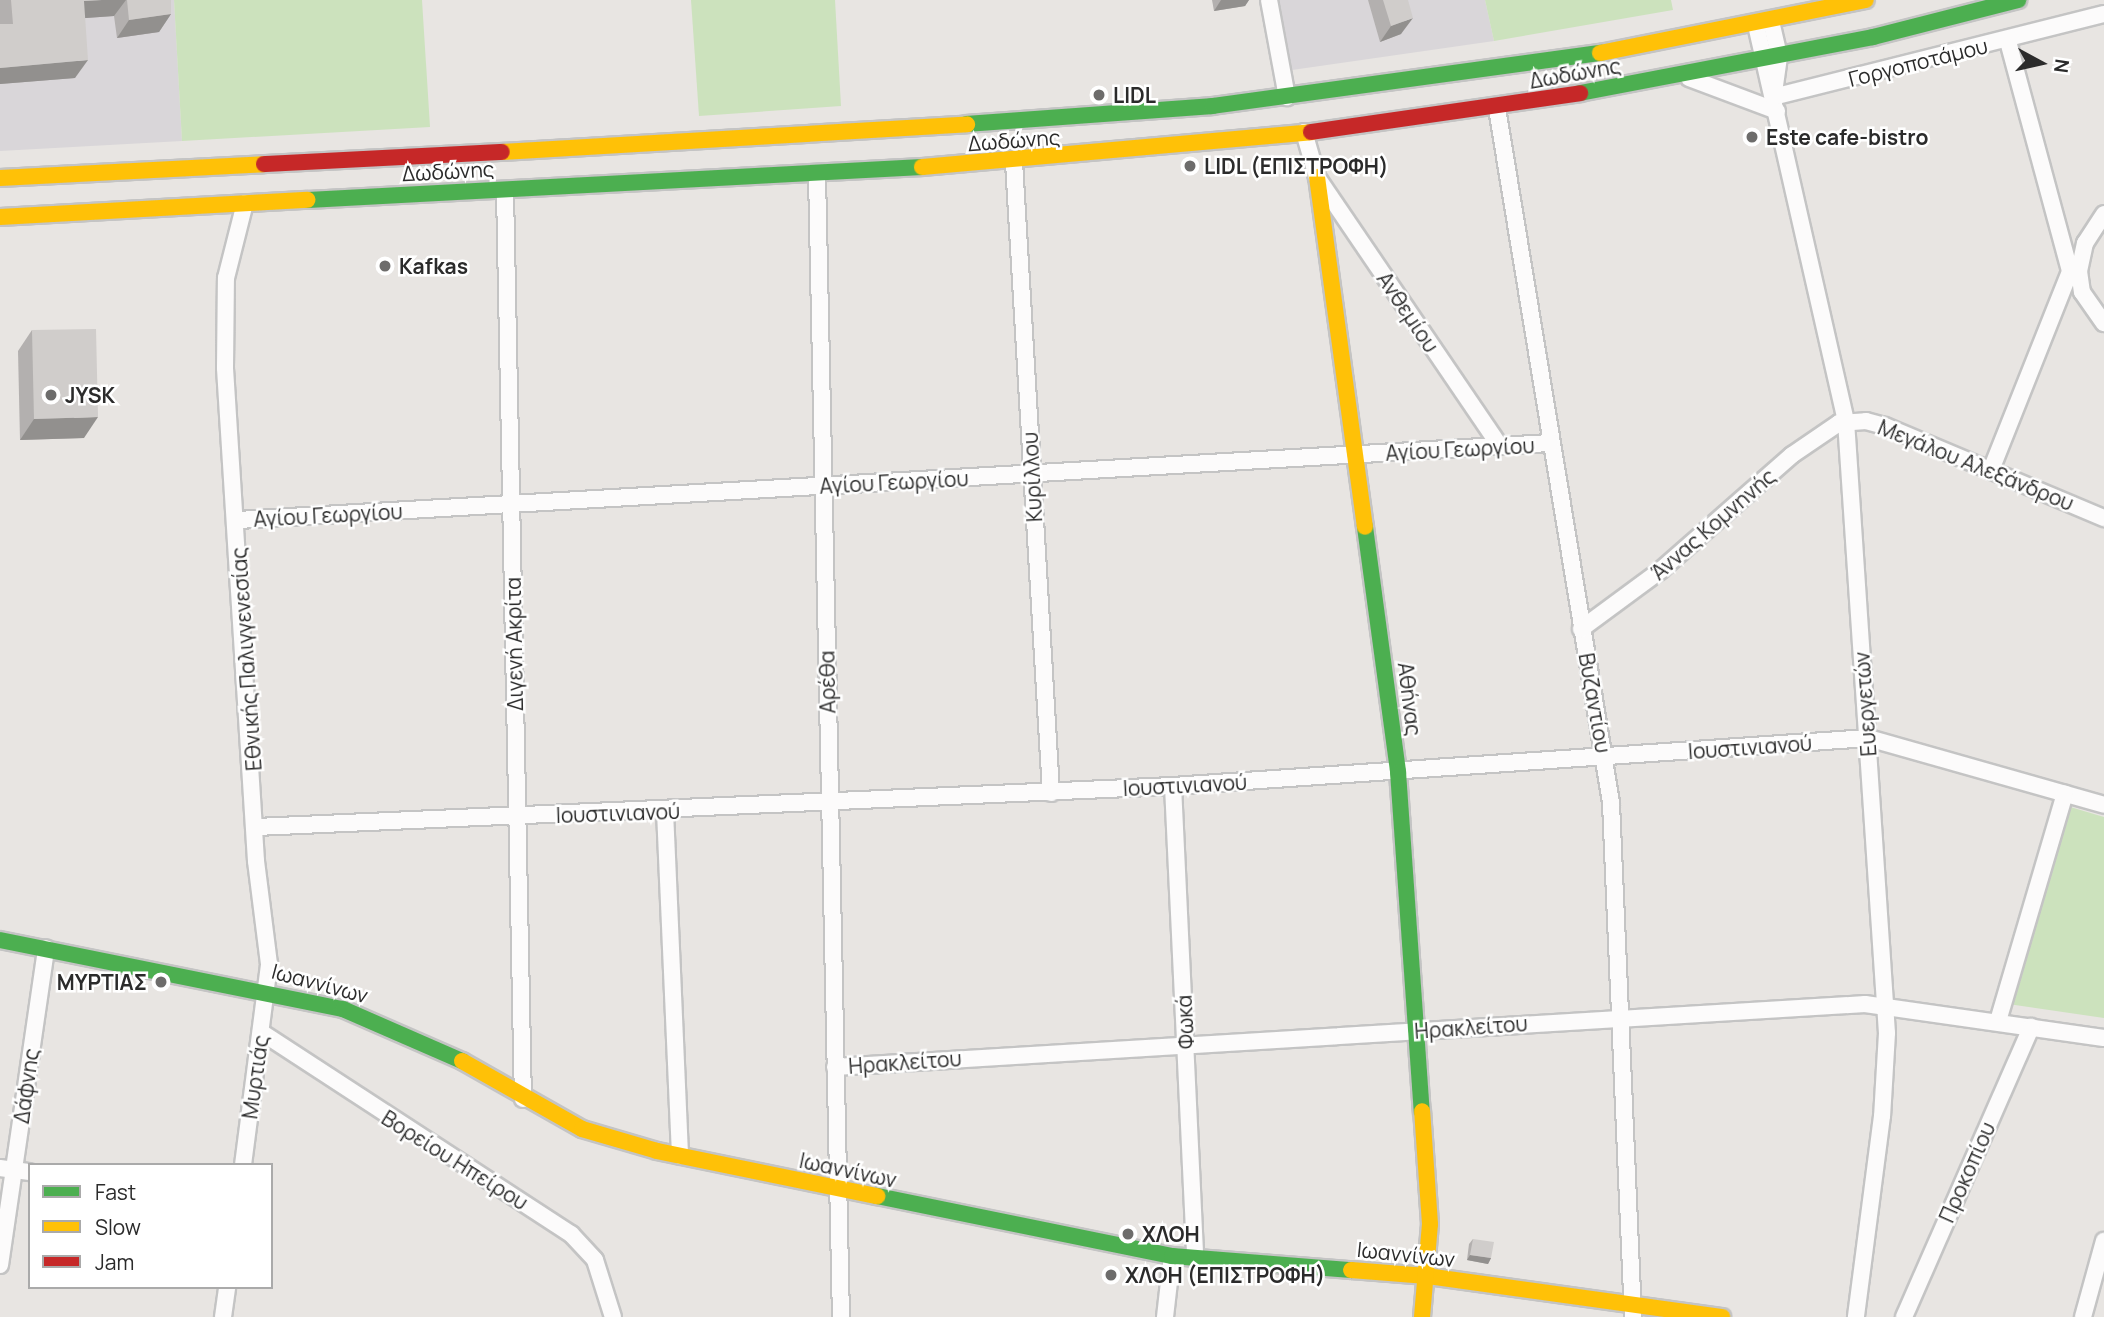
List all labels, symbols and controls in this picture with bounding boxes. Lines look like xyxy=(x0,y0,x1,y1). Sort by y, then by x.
north arrow xyxy=(2006,28,2076,98)
street label: Γοργοποτάμου xyxy=(1846,33,1990,91)
street label: Δωδώνης xyxy=(1527,53,1623,93)
text: N xyxy=(2048,57,2076,74)
place label: LIDL xyxy=(1113,82,1156,108)
marker: LIDL xyxy=(1091,87,1107,103)
street label: Δωδώνης xyxy=(967,124,1061,156)
place label: Este cafe-bistro xyxy=(1766,124,1928,150)
marker: Este cafe-bistro xyxy=(1744,129,1760,145)
place label: LIDL (ΕΠΙΣΤΡΟΦΗ) xyxy=(1204,153,1389,179)
street label: Δωδώνης xyxy=(401,156,495,186)
marker: LIDL (ΕΠΙΣΤΡΟΦΗ) xyxy=(1182,158,1198,174)
place label: Kafkas xyxy=(399,253,468,279)
marker: Kafkas xyxy=(377,258,393,274)
street label: Ανθεμίου xyxy=(1372,267,1444,357)
place label: JYSK xyxy=(65,382,115,408)
marker: JYSK xyxy=(43,387,59,403)
street label: Μεγάλου Αλεξάνδρου xyxy=(1874,414,2078,516)
street label: Κυρίλλου xyxy=(1017,431,1047,523)
street label: Αγίου Γεωργίου xyxy=(1385,433,1535,465)
street label: Άννας Κομνηνής xyxy=(1646,463,1780,585)
street label: Αγίου Γεωργίου xyxy=(819,466,969,498)
street label: Αγίου Γεωργίου xyxy=(253,499,403,531)
street label: Εθνικής Παλιγγενεσίας xyxy=(226,546,266,772)
street label: Διγενή Ακρίτα xyxy=(500,577,528,711)
street label: Αρέθα xyxy=(814,650,840,714)
street label: Βυζαντίου xyxy=(1574,651,1616,755)
street label: Ευεργετών xyxy=(1849,651,1881,757)
street label: Αθήνας xyxy=(1393,661,1427,737)
street label: Ιουστινιανού xyxy=(1687,730,1813,764)
street label: Ιουστινιανού xyxy=(1122,769,1248,801)
street label: Ιουστινιανού xyxy=(555,798,681,828)
street label: Ιωαννίνων xyxy=(269,958,371,1008)
place label: ΜΥΡΤΙΑΣ xyxy=(57,969,147,995)
marker: ΜΥΡΤΙΑΣ xyxy=(153,974,169,990)
street label: Φωκά xyxy=(1171,994,1199,1050)
street label: Ηρακλείτου xyxy=(1414,1010,1528,1044)
street label: Μυρτιάς xyxy=(237,1034,273,1120)
street label: Ηρακλείτου xyxy=(848,1045,962,1079)
street label: Δάφνης xyxy=(8,1047,44,1125)
street label: Βορείου Ηπείρου xyxy=(377,1105,533,1215)
street label: Προκοπίου xyxy=(1934,1118,2000,1226)
street label: Ιωαννίνων xyxy=(797,1147,899,1193)
legend xyxy=(28,1163,273,1289)
text: Fast xyxy=(95,1178,136,1206)
text: Slow xyxy=(95,1213,141,1241)
place label: ΧΛΟΗ xyxy=(1142,1221,1200,1247)
marker: ΧΛΟΗ xyxy=(1120,1226,1136,1242)
street label: Ιωαννίνων xyxy=(1356,1236,1456,1272)
text: Jam xyxy=(95,1248,134,1276)
place label: ΧΛΟΗ (ΕΠΙΣΤΡΟΦΗ) xyxy=(1125,1262,1325,1288)
marker: ΧΛΟΗ (ΕΠΙΣΤΡΟΦΗ) xyxy=(1103,1267,1119,1283)

